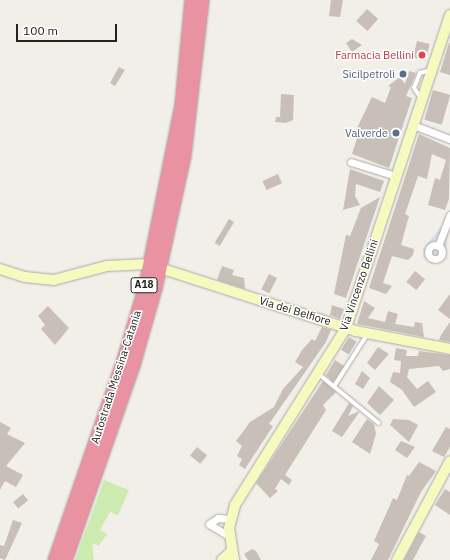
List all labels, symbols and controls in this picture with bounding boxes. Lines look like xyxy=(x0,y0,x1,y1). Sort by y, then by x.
scale bar xyxy=(18,16,119,42)
text: 100 m xyxy=(23,23,58,38)
place label: Farmacia Bellini xyxy=(335,48,414,62)
marker: Farmacia Bellini xyxy=(417,50,427,60)
place label: Sicilpetroli xyxy=(342,67,395,81)
marker: Sicilpetroli xyxy=(398,69,408,79)
place label: Valverde xyxy=(345,126,388,140)
marker: Valverde xyxy=(391,128,401,138)
street label: Via Vincenzo Bellini xyxy=(337,237,381,333)
road number: A18 xyxy=(130,277,158,293)
street label: Via dei Belfiore xyxy=(258,294,332,328)
street label: Autostrada Messina-Catania xyxy=(88,309,144,445)

